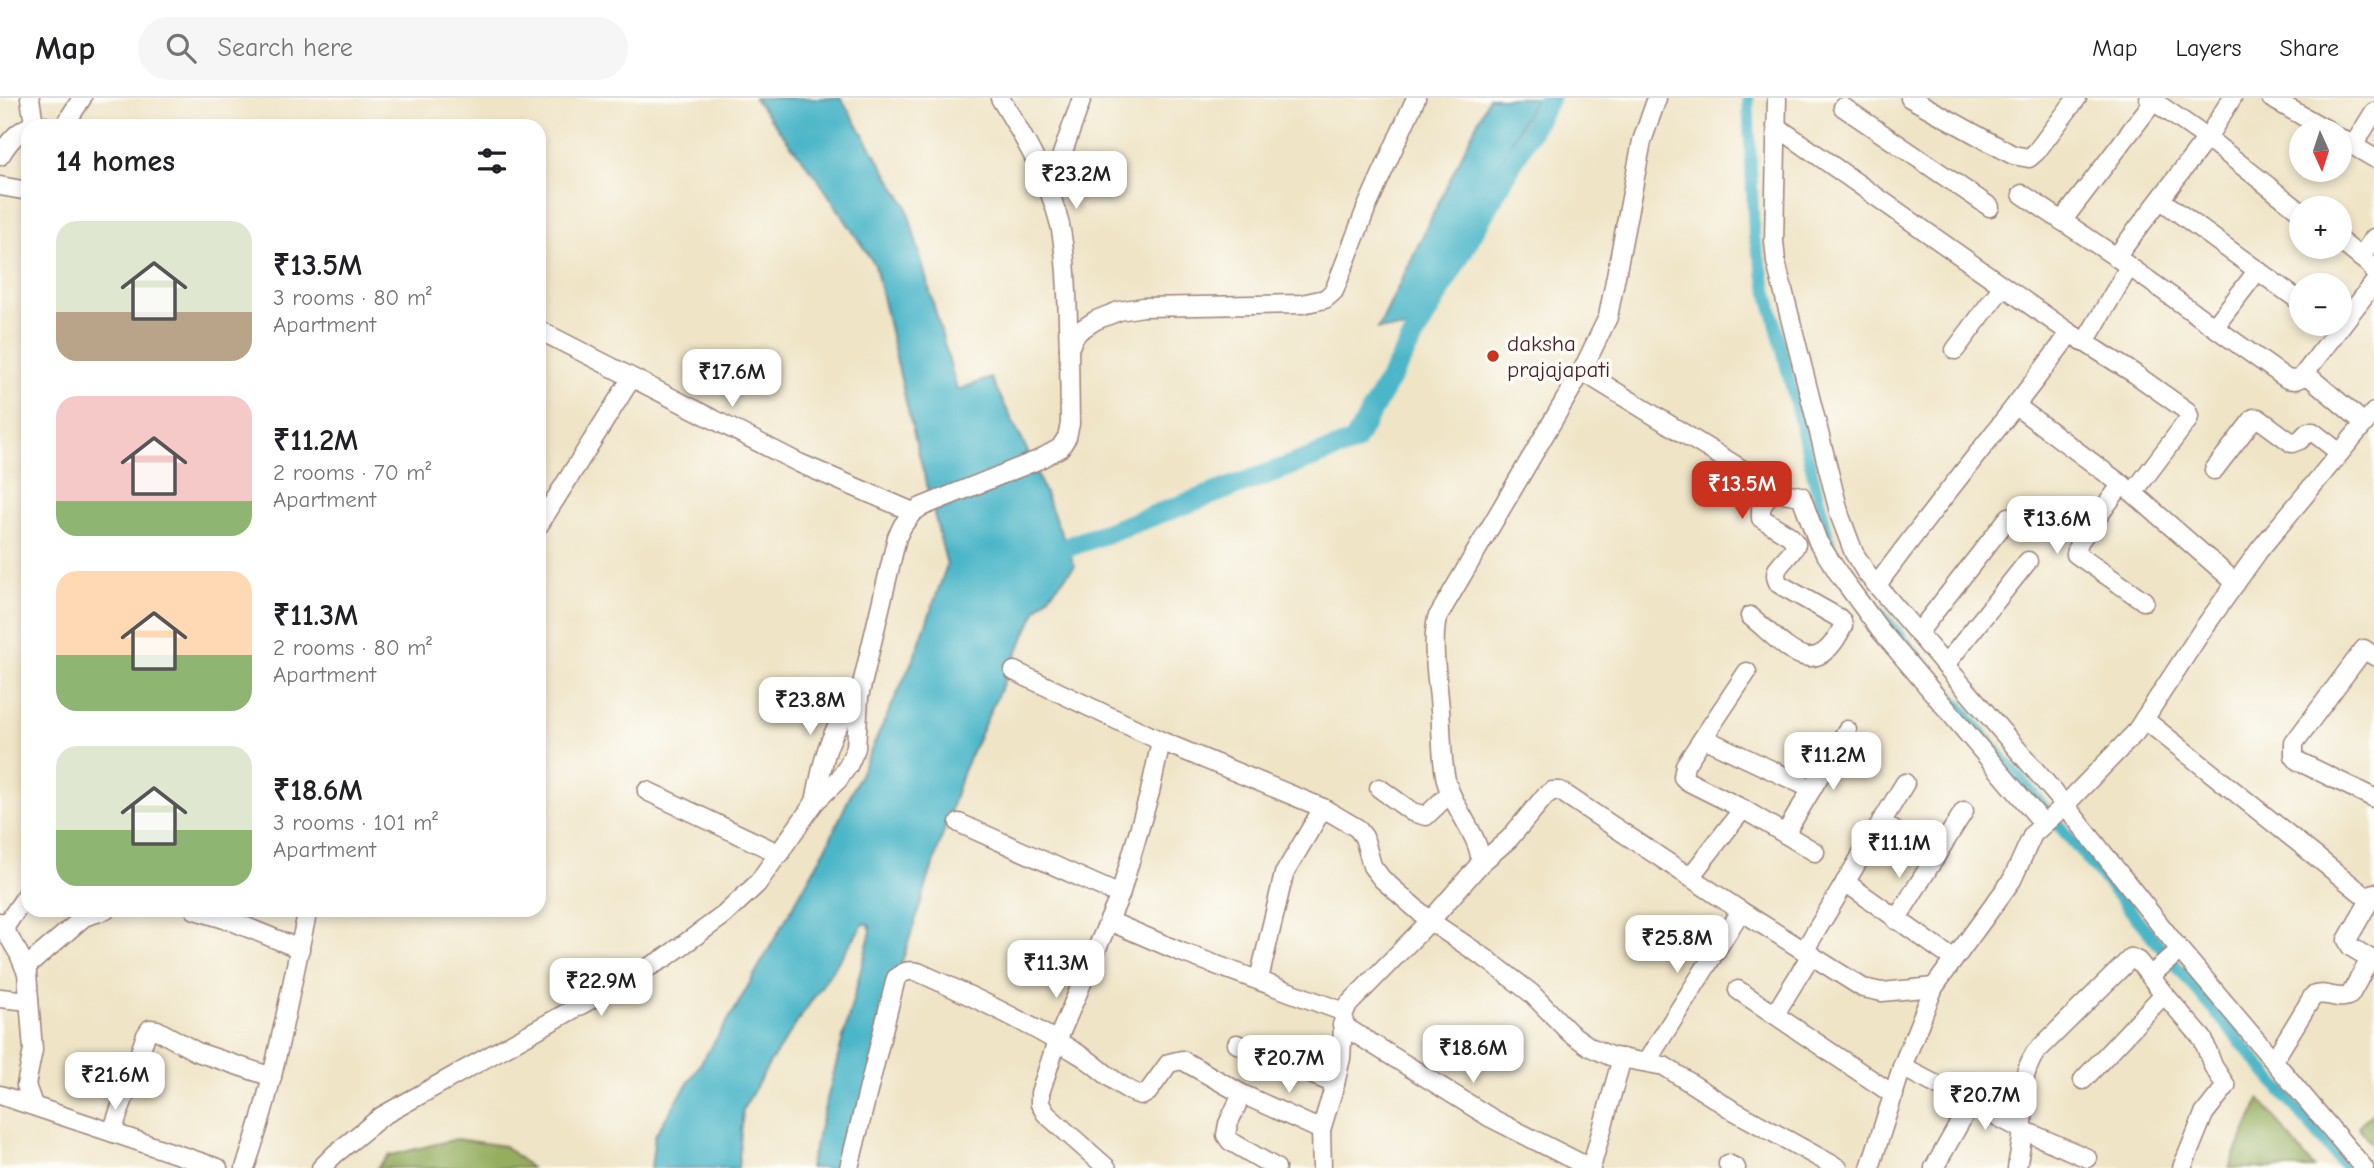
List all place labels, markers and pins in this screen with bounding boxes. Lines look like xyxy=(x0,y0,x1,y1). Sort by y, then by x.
pin: ₹23.2M xyxy=(1019,152,1133,211)
place label: daksha prajajapati xyxy=(1507,330,1610,383)
marker: daksha prajajapati xyxy=(1485,348,1501,364)
pin: ₹17.6M xyxy=(675,350,789,409)
pin: ₹13.5M xyxy=(1685,462,1799,521)
pin: ₹13.6M xyxy=(2000,496,2114,556)
pin: ₹23.8M xyxy=(753,678,867,737)
pin: ₹11.2M xyxy=(1776,732,1890,792)
pin: ₹11.1M xyxy=(1842,820,1956,880)
pin: ₹25.8M xyxy=(1620,916,1734,975)
pin: ₹11.3M xyxy=(999,940,1113,1000)
pin: ₹22.9M xyxy=(544,958,658,1018)
pin: ₹18.6M xyxy=(1416,1026,1530,1085)
pin: ₹20.7M xyxy=(1232,1035,1346,1095)
pin: ₹21.6M xyxy=(58,1052,172,1112)
pin: ₹20.7M xyxy=(1928,1072,2042,1132)

